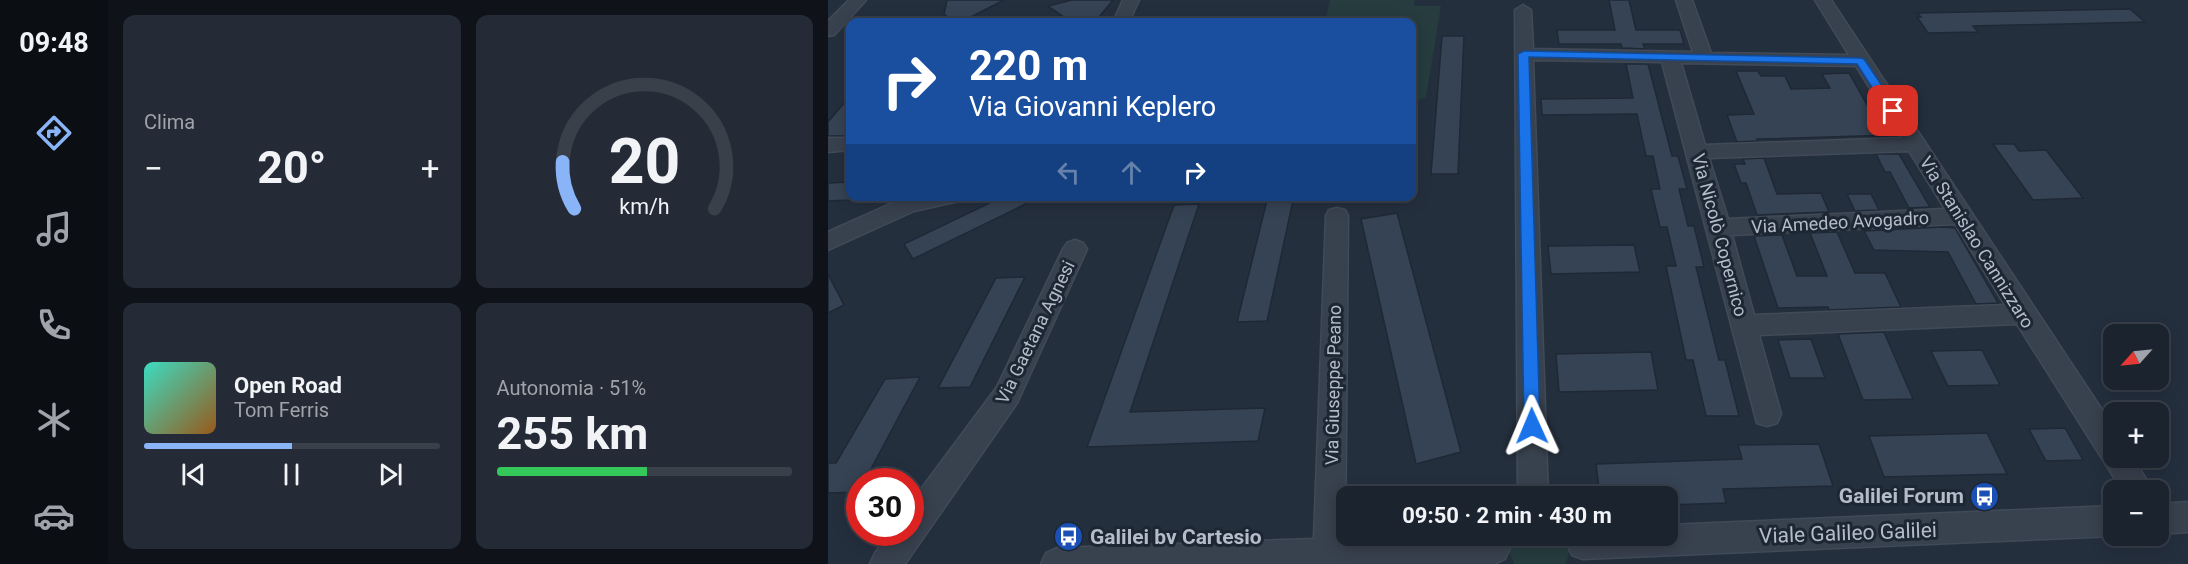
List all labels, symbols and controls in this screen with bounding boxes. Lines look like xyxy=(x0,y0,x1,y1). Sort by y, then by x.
text: 09:48 xyxy=(19,27,89,59)
text: 220 m xyxy=(969,41,1088,90)
icon: right xyxy=(870,42,948,120)
pin xyxy=(1867,85,1918,136)
text: Via Giovanni Keplero xyxy=(969,91,1216,123)
icon: arrive xyxy=(1876,94,1909,127)
text: Clima xyxy=(144,110,195,134)
icon: directions xyxy=(33,112,75,154)
text: 20 xyxy=(608,125,680,198)
text: 20° xyxy=(257,141,326,194)
text: − xyxy=(144,149,163,188)
text: + xyxy=(421,149,440,188)
street label: Via Nicolò Copernico xyxy=(1688,151,1752,319)
street label: Via Stanislao Cannizzaro xyxy=(1915,152,2039,332)
icon: left xyxy=(1052,156,1085,189)
icon: ahead xyxy=(1115,156,1148,189)
icon: right xyxy=(1178,156,1211,189)
text: km/h xyxy=(619,194,669,219)
street label: Via Amedeo Avogadro xyxy=(1751,207,1929,237)
icon: music xyxy=(33,208,75,250)
street label: Via Gaetana Agnesi xyxy=(991,257,1079,407)
icon: phone xyxy=(33,304,75,346)
street label: Via Giuseppe Peano xyxy=(1321,305,1345,465)
north arrow xyxy=(2103,324,2169,390)
map controls xyxy=(2103,324,2169,546)
text: Open Road xyxy=(234,373,342,398)
text: Autonomia · 51% xyxy=(497,376,646,400)
position arrow xyxy=(1500,394,1564,458)
text: Tom Ferris xyxy=(234,398,329,422)
icon: climate xyxy=(33,399,75,441)
button: + xyxy=(2103,402,2169,468)
text: 255 km xyxy=(497,407,648,460)
icon: previous xyxy=(177,458,210,491)
icon: pause xyxy=(275,458,308,491)
icon: next xyxy=(374,458,407,491)
speed limit sign: 30 xyxy=(846,468,924,546)
bus stop icon: Galilei Forum xyxy=(1969,480,2001,512)
button: − xyxy=(2103,480,2169,546)
place label: Galilei Forum xyxy=(1839,484,1964,508)
icon: car xyxy=(33,495,75,537)
text: 09:50 · 2 min · 430 m xyxy=(1402,503,1612,528)
street label: Viale Galileo Galilei xyxy=(1759,518,1937,548)
bus stop icon: Galilei bv Cartesio xyxy=(1053,521,1085,553)
place label: Galilei bv Cartesio xyxy=(1090,525,1262,549)

